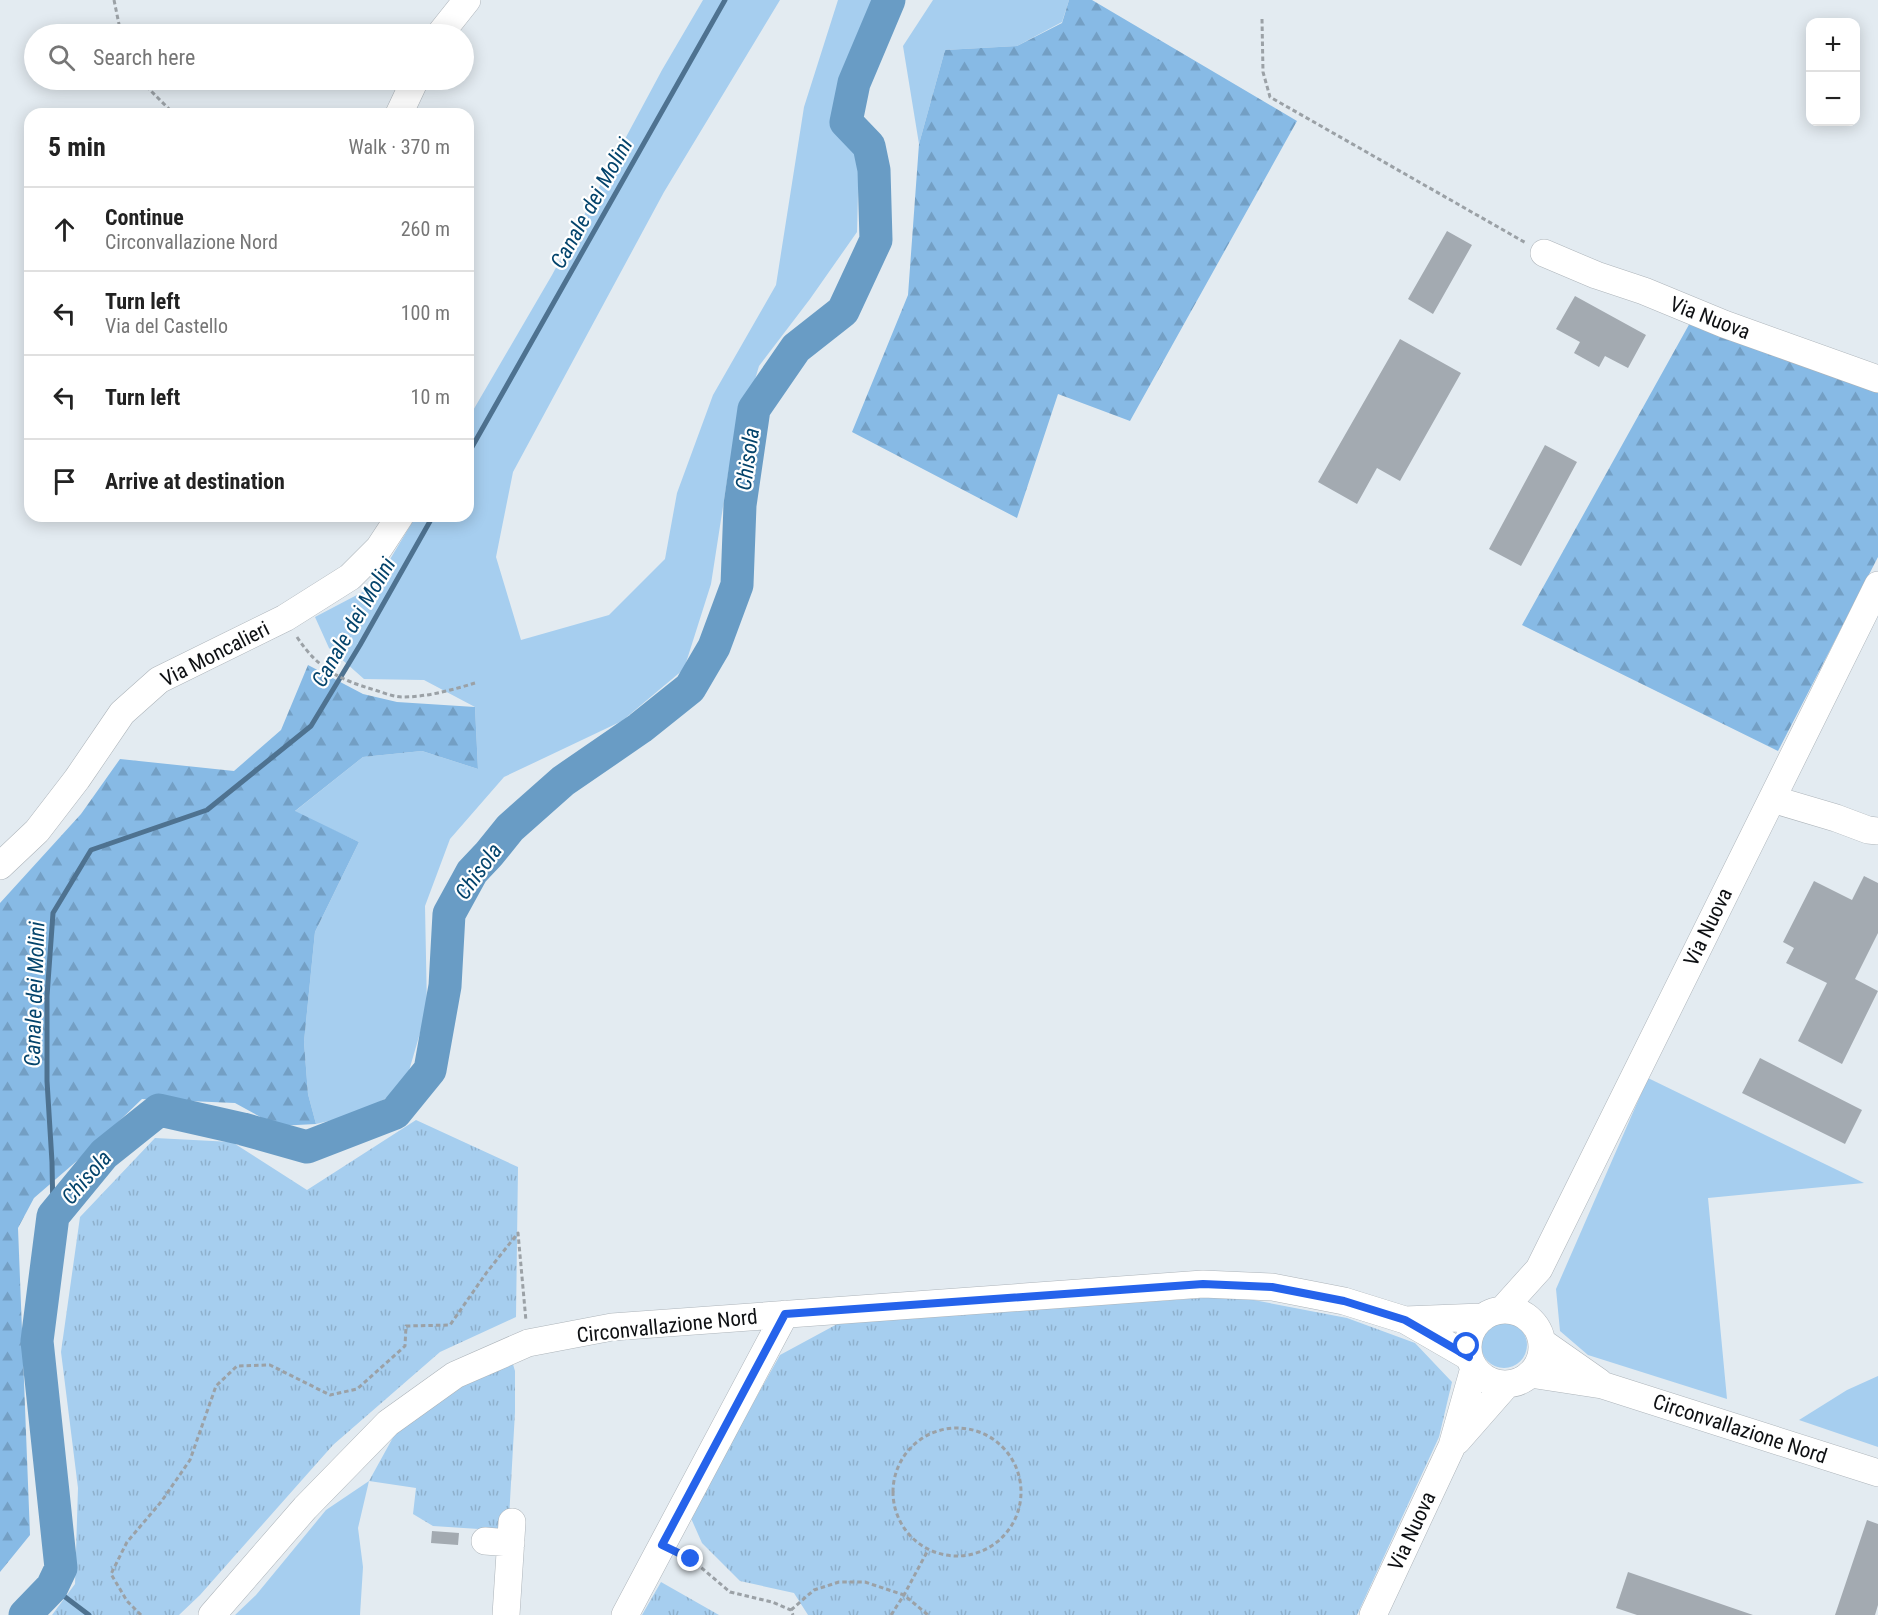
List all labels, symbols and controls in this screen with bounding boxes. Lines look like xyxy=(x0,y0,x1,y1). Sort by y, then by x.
map controls xyxy=(1806,18,1860,126)
button: + xyxy=(1806,18,1860,72)
search box xyxy=(24,24,474,90)
icon: search xyxy=(45,41,78,74)
text: Search here xyxy=(93,45,195,70)
button: − xyxy=(1806,72,1860,126)
text: 5 min xyxy=(48,132,106,162)
water label: Canale dei Molini xyxy=(545,134,638,273)
text: Walk · 370 m xyxy=(349,135,450,159)
text: Continue xyxy=(105,205,184,230)
icon: ahead xyxy=(48,213,81,246)
text: 260 m xyxy=(401,217,450,241)
text: Circonvallazione Nord xyxy=(105,230,278,254)
text: Turn left xyxy=(105,289,180,314)
street label: Via Nuova xyxy=(1667,292,1753,344)
icon: left xyxy=(48,297,81,330)
text: 100 m xyxy=(401,301,450,325)
text: Via del Castello xyxy=(105,314,228,338)
icon: left xyxy=(48,381,81,414)
text: Turn left xyxy=(105,385,180,410)
text: 10 m xyxy=(411,385,450,409)
water label: Chisola xyxy=(731,426,764,492)
icon: arrive xyxy=(48,465,81,498)
text: Arrive at destination xyxy=(105,469,285,494)
water label: Canale dei Molini xyxy=(306,553,401,691)
street label: Via Moncalieri xyxy=(157,616,273,692)
water label: Chisola xyxy=(450,839,507,904)
street label: Via Nuova xyxy=(1679,884,1737,970)
water label: Canale dei Molini xyxy=(19,921,50,1067)
water label: Chisola xyxy=(56,1145,116,1209)
street label: Circonvallazione Nord xyxy=(575,1305,759,1347)
route start xyxy=(1453,1332,1479,1358)
street label: Circonvallazione Nord xyxy=(1650,1390,1830,1468)
street label: Via Nuova xyxy=(1383,1488,1441,1574)
route end xyxy=(677,1545,703,1571)

